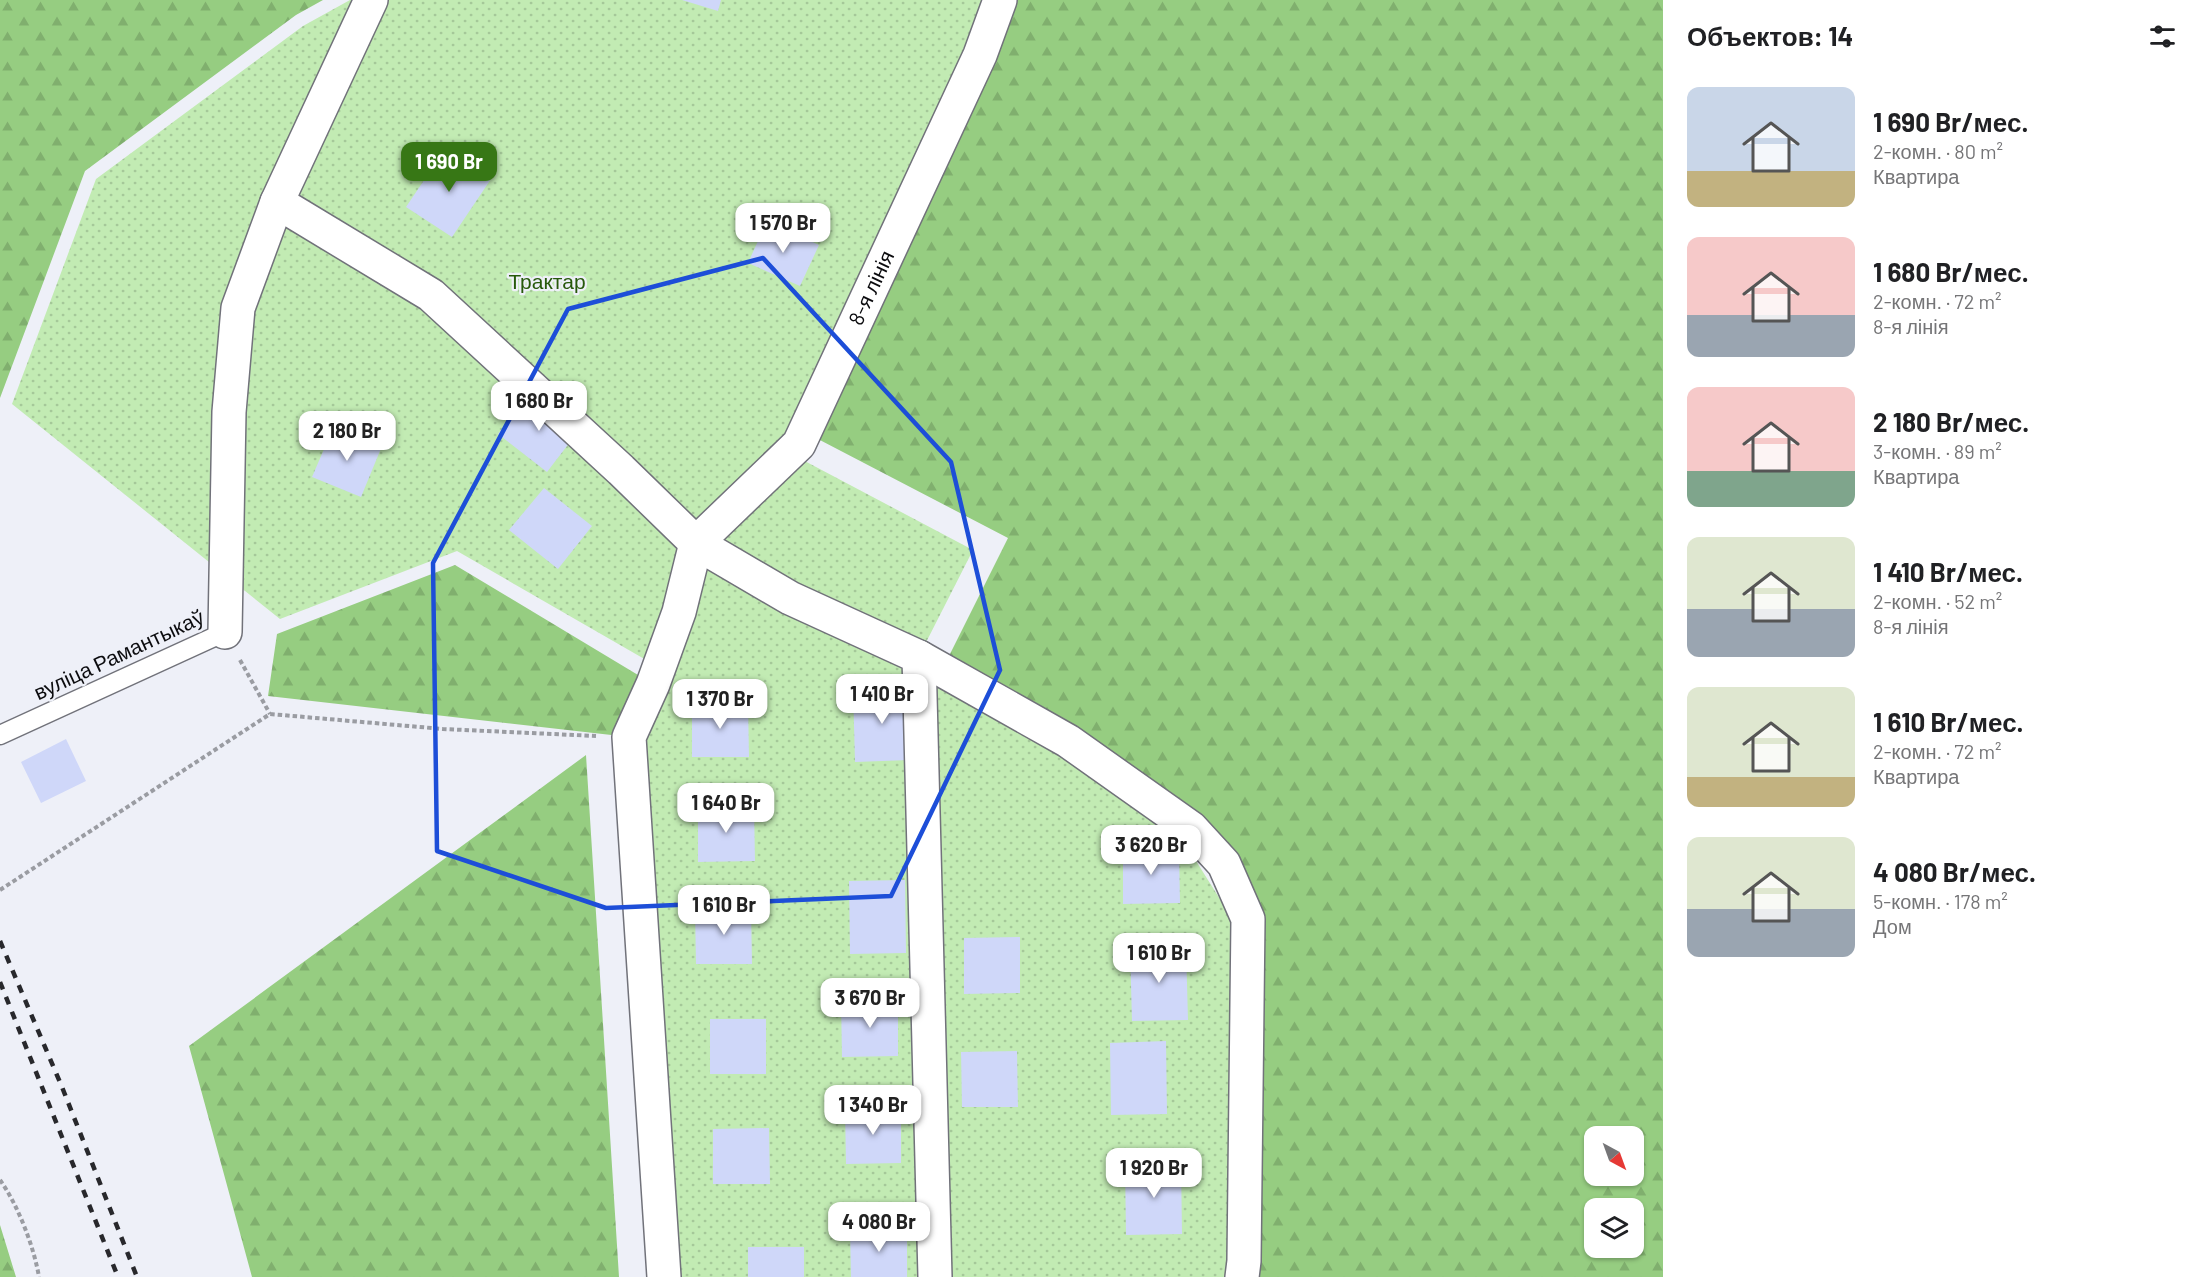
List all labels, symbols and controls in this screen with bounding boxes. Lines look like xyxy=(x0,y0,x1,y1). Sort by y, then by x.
text: Объектов: 14 xyxy=(1687,20,1853,51)
icon: filters xyxy=(2146,20,2179,53)
text: 1 690 Br/мес. xyxy=(1873,106,2028,137)
icon: home xyxy=(1735,111,1807,183)
text: 2-комн. · 80 m² xyxy=(1873,139,2003,163)
pin: 1 690 Br xyxy=(387,142,511,193)
text: 1 690 Br xyxy=(415,149,483,173)
text: Квартира xyxy=(1873,164,1959,188)
pin: 1 570 Br xyxy=(721,203,845,254)
text: 1 570 Br xyxy=(749,210,817,234)
street label: 8-я лінія xyxy=(842,246,898,329)
text: 1 680 Br/мес. xyxy=(1873,256,2029,287)
icon: home xyxy=(1735,261,1807,333)
park label: Трактар xyxy=(508,268,586,293)
text: 2-комн. · 72 m² xyxy=(1873,289,2002,313)
text: 8-я лінія xyxy=(1873,314,1949,338)
pin: 1 680 Br xyxy=(477,381,601,432)
text: 1 680 Br xyxy=(505,388,573,412)
text: 2 180 Br/мес. xyxy=(1873,406,2029,437)
pin: 2 180 Br xyxy=(285,411,409,462)
icon: home xyxy=(1735,411,1807,483)
text: 2 180 Br xyxy=(313,418,381,442)
text: 3-комн. · 89 m² xyxy=(1873,439,2002,463)
text: Квартира xyxy=(1873,464,1959,488)
text: 1 410 Br/мес. xyxy=(1873,556,2023,587)
icon: home xyxy=(1735,561,1807,633)
text: 2-комн. · 52 m² xyxy=(1873,589,2002,613)
street label: вуліца Рамантыкаў xyxy=(29,603,208,704)
text: 8-я лінія xyxy=(1873,614,1949,638)
pin: 1 410 Br xyxy=(820,674,944,725)
pin: 1 370 Br xyxy=(658,679,782,730)
text: 1 410 Br xyxy=(850,681,914,705)
text: 1 370 Br xyxy=(686,686,754,710)
text: 1 610 Br/мес. xyxy=(1873,706,2024,737)
icon: home xyxy=(1735,711,1807,783)
text: 2-комн. · 72 m² xyxy=(1873,739,2002,763)
text: Квартира xyxy=(1873,764,1959,788)
pin: 1 640 Br xyxy=(664,783,788,834)
text: 1 640 Br xyxy=(691,790,761,814)
pin: 3 620 Br xyxy=(1089,825,1213,876)
text: 3 620 Br xyxy=(1115,832,1187,856)
text: 4 080 Br/мес. xyxy=(1873,856,2036,887)
icon: home xyxy=(1735,861,1807,933)
pin: 1 610 Br xyxy=(662,885,786,936)
text: 5-комн. · 178 m² xyxy=(1873,889,2008,913)
text: 1 610 Br xyxy=(692,892,756,916)
text: Дом xyxy=(1873,914,1912,938)
pin: 1 610 Br xyxy=(1097,933,1221,984)
text: 1 610 Br xyxy=(1127,940,1191,964)
pin: 3 670 Br xyxy=(808,978,932,1029)
text: 3 670 Br xyxy=(835,985,905,1009)
pin: 1 340 Br xyxy=(811,1085,935,1136)
text: 1 340 Br xyxy=(838,1092,908,1116)
north arrow xyxy=(1584,1126,1644,1186)
map controls xyxy=(1584,1126,1644,1258)
pin: 1 920 Br xyxy=(1092,1148,1216,1199)
text: 1 920 Br xyxy=(1120,1155,1188,1179)
button: layers xyxy=(1584,1198,1644,1258)
pin: 4 080 Br xyxy=(817,1202,941,1253)
text: 4 080 Br xyxy=(842,1209,916,1233)

